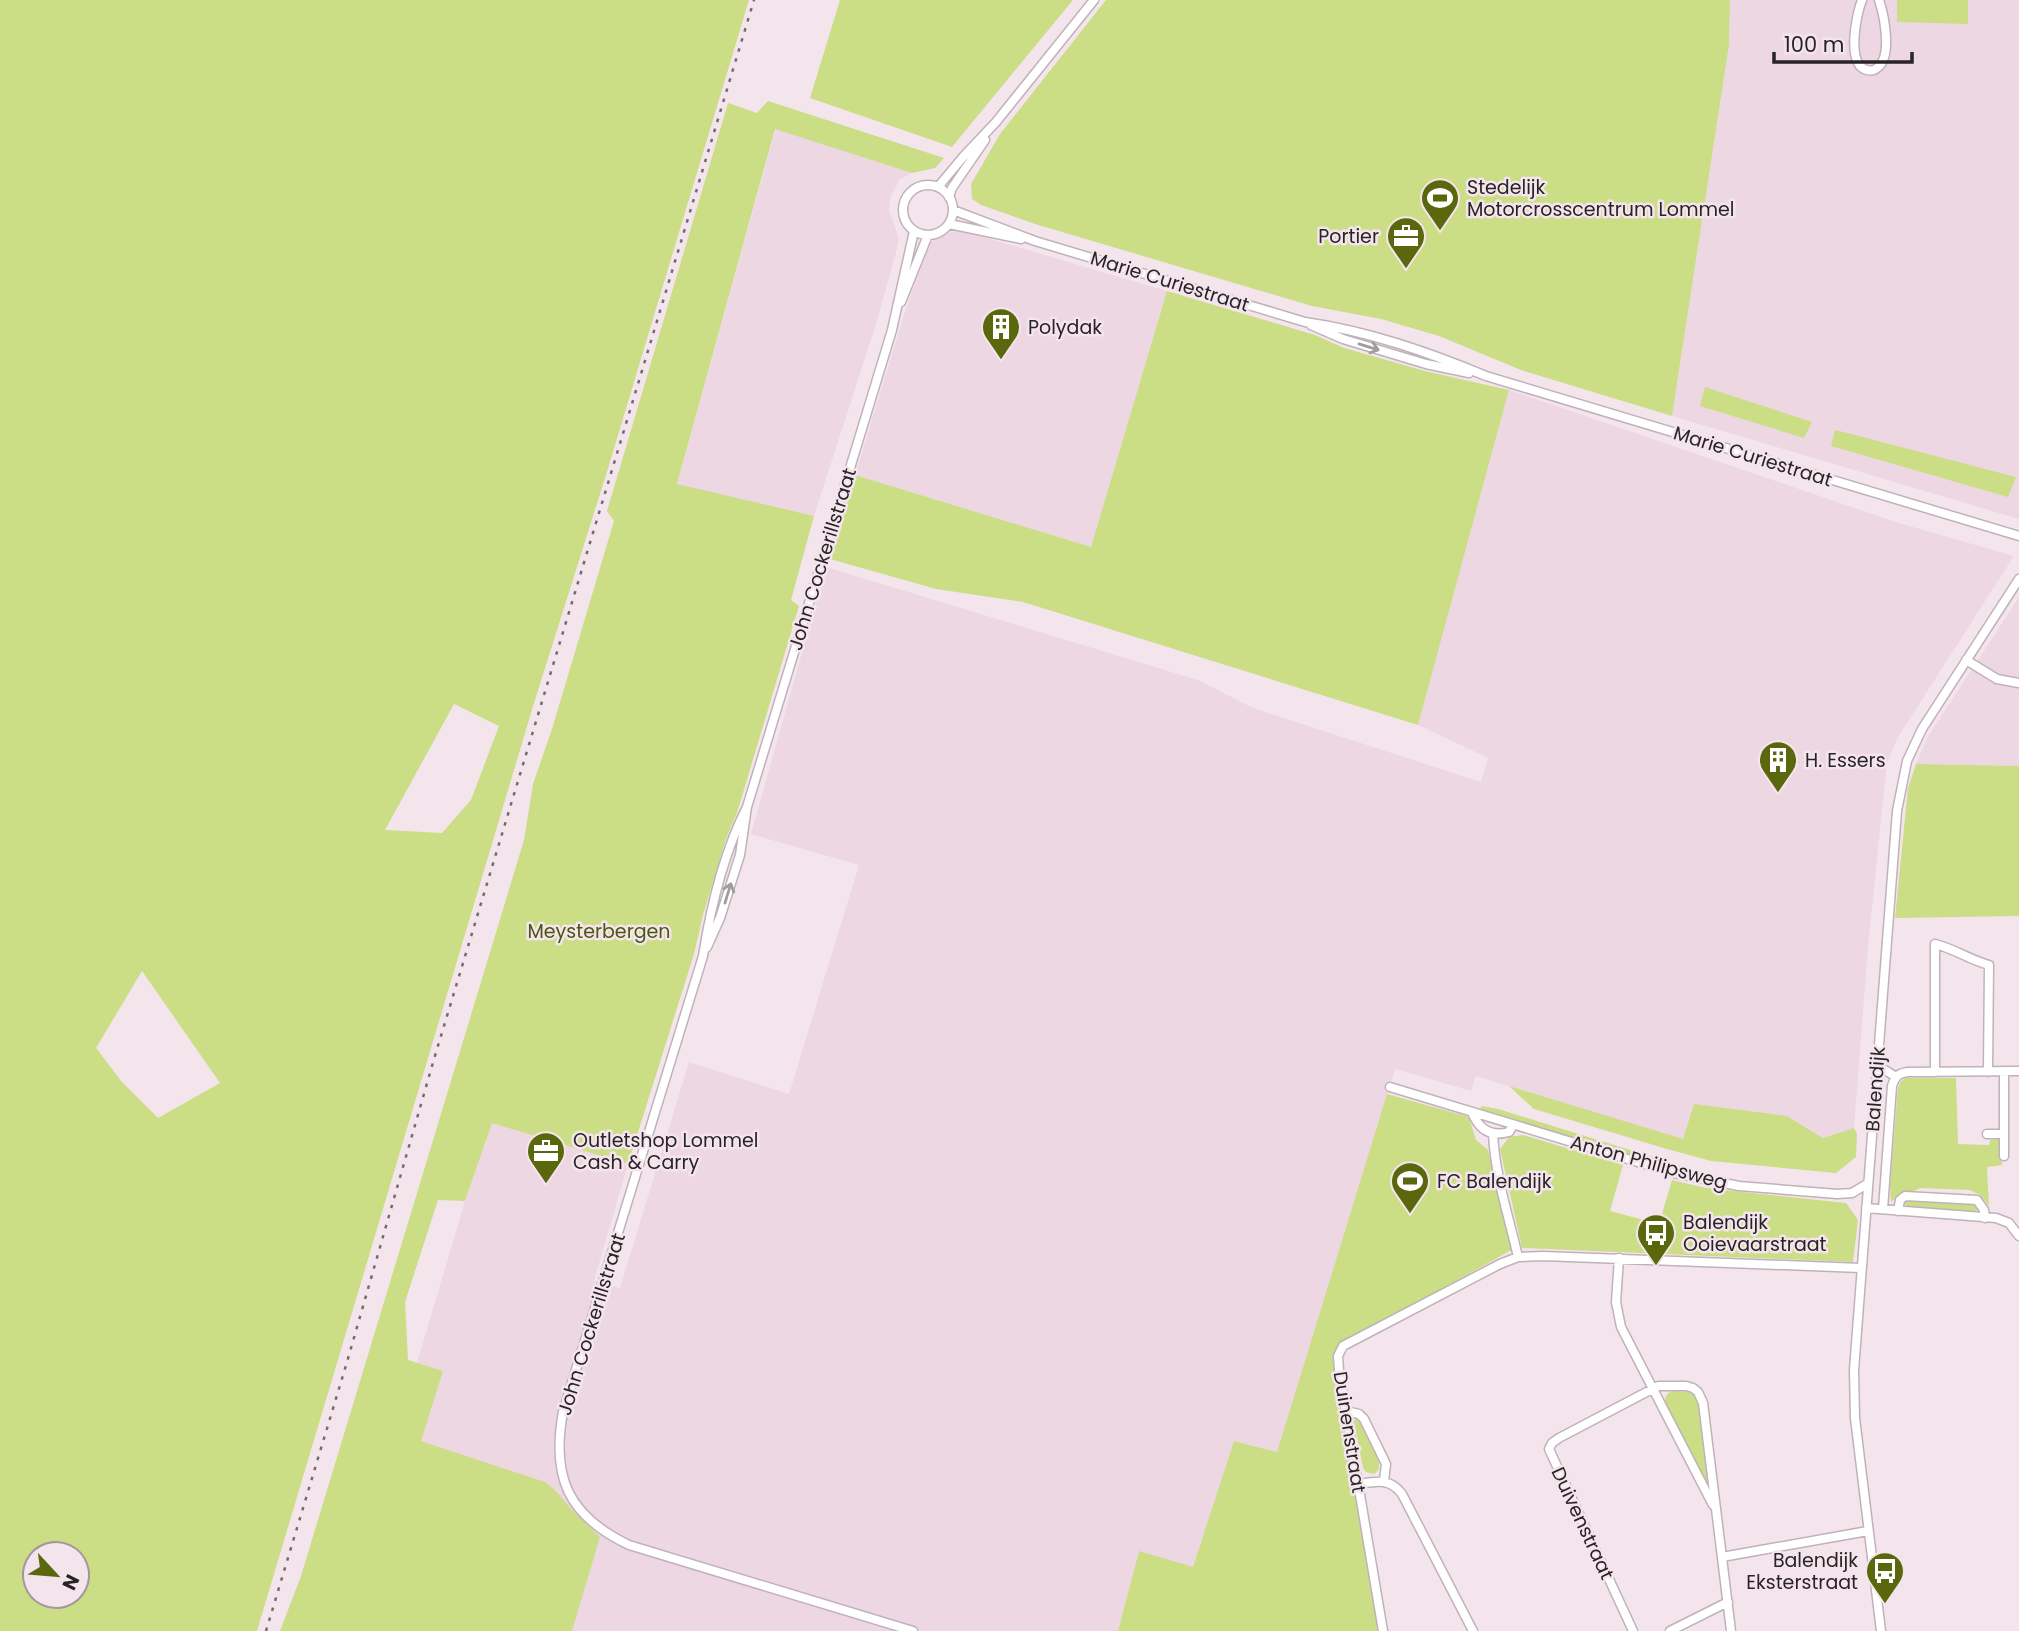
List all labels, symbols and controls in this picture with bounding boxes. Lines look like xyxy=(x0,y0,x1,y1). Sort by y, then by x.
scale bar xyxy=(1774,21,1912,65)
text: 100 m xyxy=(1784,30,1844,59)
place label: Stedelijk Motorcrosscentrum Lommel xyxy=(1467,174,1735,223)
sports icon: Stedelijk Motorcrosscentrum Lommel xyxy=(1419,177,1461,232)
office icon: Portier xyxy=(1385,215,1427,270)
place label: Portier xyxy=(1318,223,1379,250)
street label: Marie Curiestraat xyxy=(1087,244,1253,318)
building icon: Polydak xyxy=(980,306,1022,361)
place label: Polydak xyxy=(1028,314,1102,341)
one-way arrow xyxy=(1357,342,1379,355)
street label: Marie Curiestraat xyxy=(1670,419,1836,493)
street label: John Cockerillstraat xyxy=(782,465,863,654)
building icon: H. Essers xyxy=(1757,739,1799,794)
place label: H. Essers xyxy=(1805,747,1886,774)
one-way arrow xyxy=(723,882,736,904)
park label: Meysterbergen xyxy=(527,918,671,945)
street label: Balendijk xyxy=(1859,1045,1892,1132)
place label: Outletshop Lommel Cash & Carry xyxy=(573,1127,759,1176)
street label: Anton Philipsweg xyxy=(1567,1129,1730,1196)
office icon: Outletshop Lommel Cash & Carry xyxy=(525,1130,567,1185)
sports icon: FC Balendijk xyxy=(1389,1160,1431,1215)
place label: FC Balendijk xyxy=(1437,1168,1552,1195)
place label: Balendijk Ooievaarstraat xyxy=(1683,1209,1827,1258)
bus stop icon: Balendijk Ooievaarstraat xyxy=(1635,1212,1677,1267)
street label: John Cockerillstraat xyxy=(551,1230,632,1419)
street label: Duinenstraat xyxy=(1327,1369,1372,1495)
street label: Duivenstraat xyxy=(1545,1462,1620,1584)
north arrow xyxy=(21,1540,91,1610)
place label: Balendijk Eksterstraat xyxy=(1746,1547,1858,1596)
bus stop icon: Balendijk Eksterstraat xyxy=(1864,1550,1906,1605)
text: N xyxy=(56,1570,86,1595)

